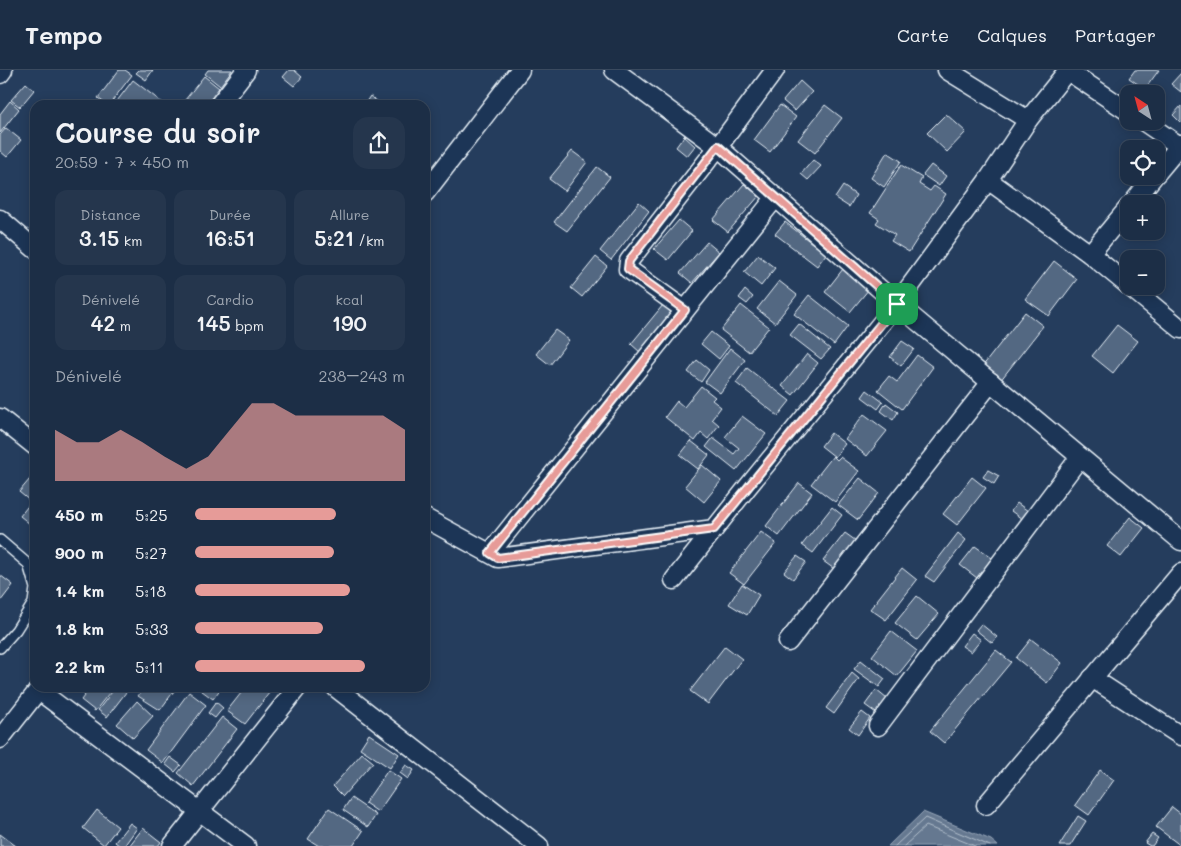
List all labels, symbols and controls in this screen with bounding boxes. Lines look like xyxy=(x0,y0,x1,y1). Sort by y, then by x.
text: Tempo xyxy=(25,19,102,50)
text: Carte xyxy=(897,23,949,47)
text: Calques xyxy=(977,23,1047,47)
text: Partager xyxy=(1075,23,1156,47)
north arrow xyxy=(1120,85,1165,130)
map controls xyxy=(1120,85,1165,295)
text: Course du soir xyxy=(55,114,261,150)
button: share xyxy=(353,117,405,169)
button: locate xyxy=(1120,140,1165,185)
text: 20:59 · 7 × 450 m xyxy=(55,151,189,172)
button: + xyxy=(1120,195,1165,240)
text: Distance xyxy=(81,205,141,224)
text: Durée xyxy=(209,205,251,224)
text: Allure xyxy=(329,205,369,224)
text: 3.15 xyxy=(79,224,119,251)
text: 16:51 xyxy=(205,224,255,251)
text: 5:21 xyxy=(314,224,354,251)
text: km xyxy=(119,231,142,250)
text: /km xyxy=(354,231,385,250)
button: − xyxy=(1120,250,1165,295)
pin xyxy=(876,283,918,325)
text: Dénivelé xyxy=(81,290,140,309)
text: Cardio xyxy=(206,290,254,309)
text: kcal xyxy=(335,290,363,309)
icon: arrive xyxy=(883,290,911,318)
text: 42 xyxy=(90,309,115,336)
text: 145 xyxy=(196,309,231,336)
text: 190 xyxy=(332,309,367,336)
text: m xyxy=(115,316,131,335)
text: bpm xyxy=(231,316,264,335)
text: Dénivelé xyxy=(55,365,122,386)
text: 238–243 m xyxy=(318,365,405,386)
text: 450 m xyxy=(55,504,103,525)
text: 5:25 xyxy=(135,504,168,525)
text: 900 m xyxy=(55,542,104,563)
text: 5:27 xyxy=(135,542,167,563)
text: 1.4 km xyxy=(55,580,104,601)
text: 5:18 xyxy=(135,580,166,601)
text: 1.8 km xyxy=(55,618,104,639)
text: 5:33 xyxy=(135,618,168,639)
text: 2.2 km xyxy=(55,656,105,677)
text: 5:11 xyxy=(135,656,164,677)

